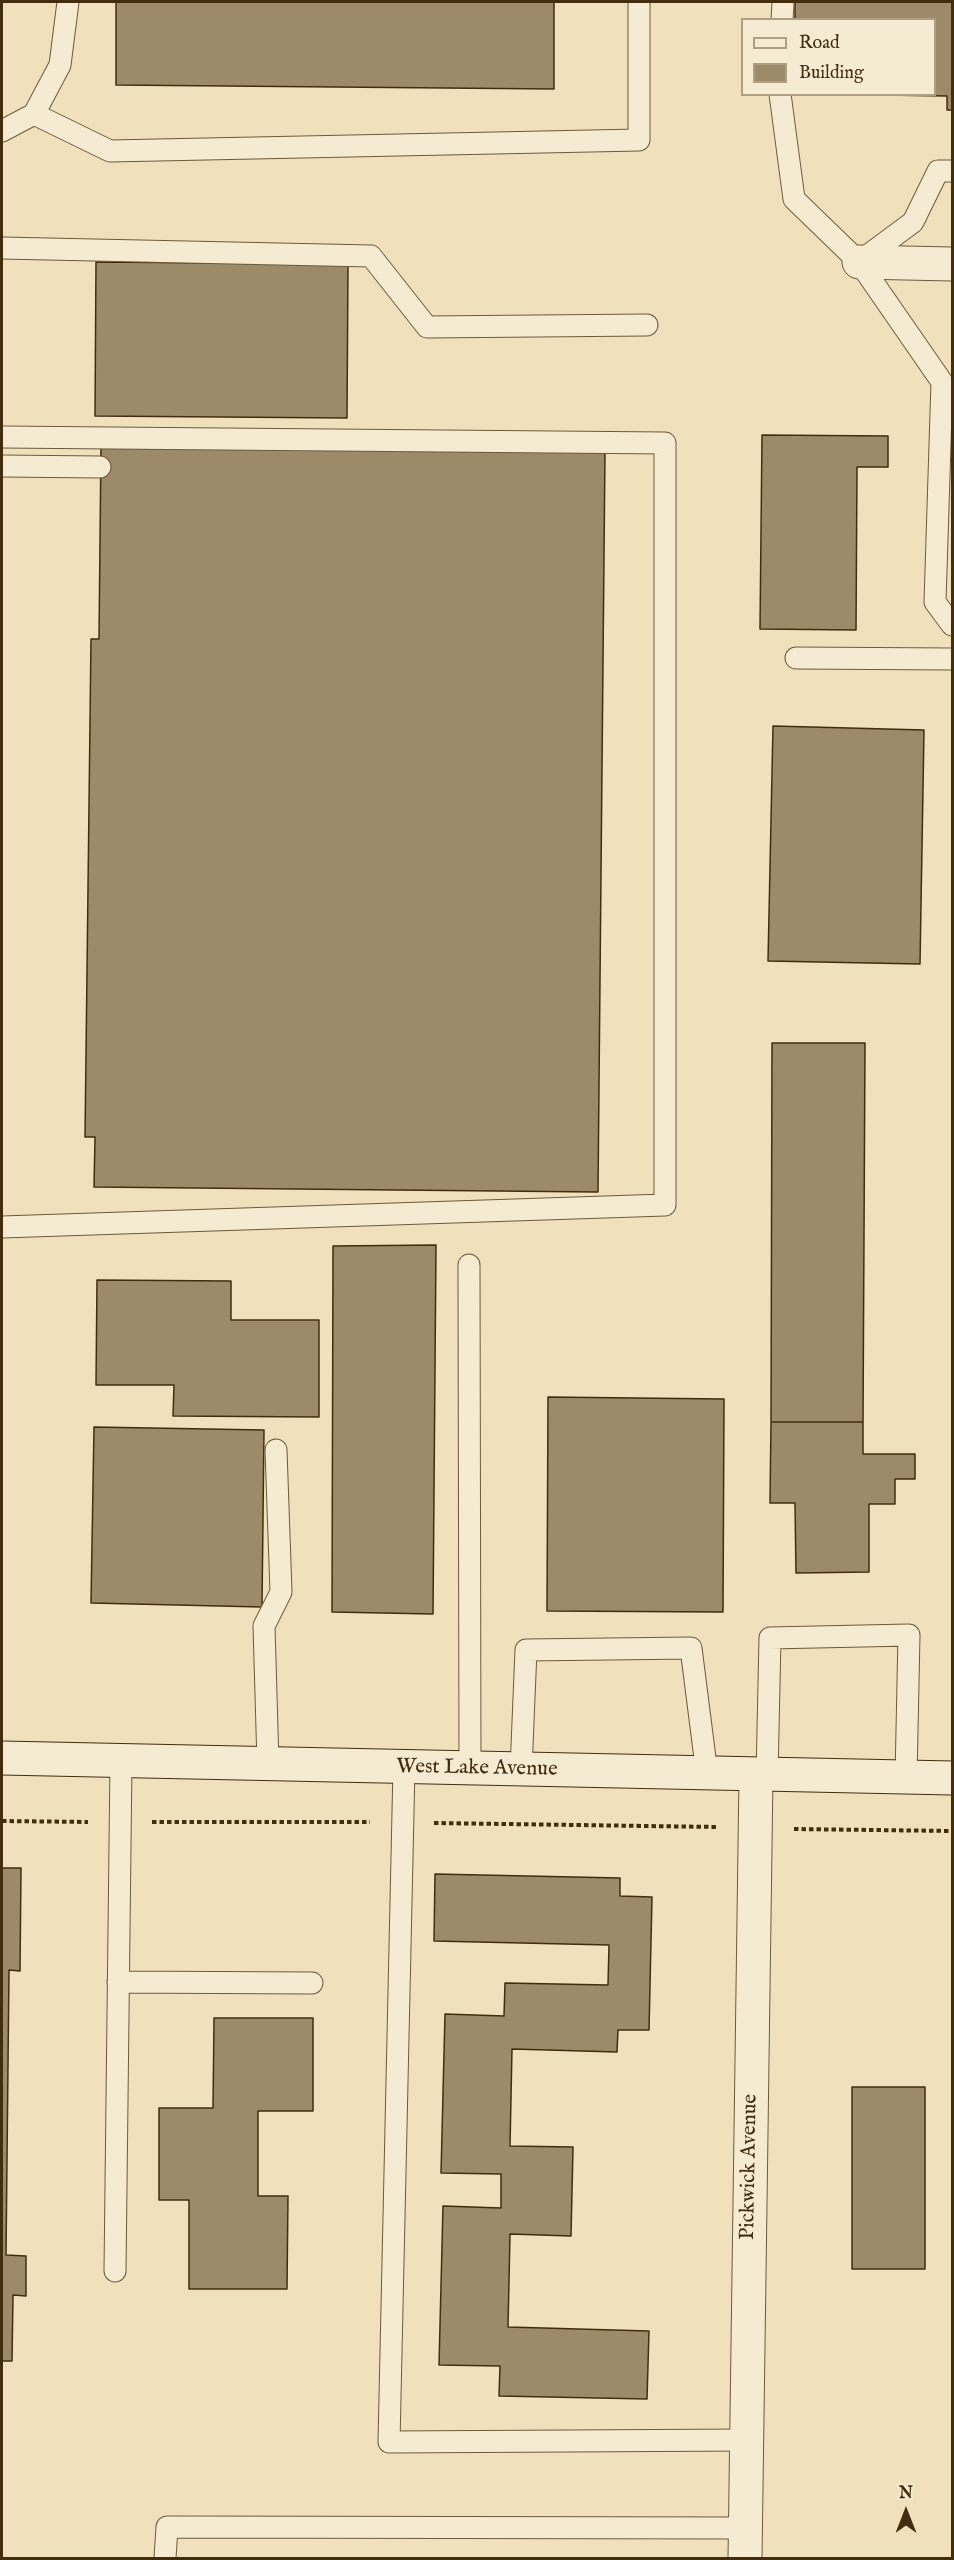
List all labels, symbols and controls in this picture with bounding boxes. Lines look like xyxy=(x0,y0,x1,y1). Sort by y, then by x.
legend xyxy=(741,18,936,96)
text: Road xyxy=(799,32,840,55)
text: Building xyxy=(799,62,864,85)
street label: West Lake Avenue xyxy=(396,1755,558,1783)
street label: Pickwick Avenue xyxy=(736,2094,764,2240)
north arrow xyxy=(876,2482,936,2542)
text: N xyxy=(899,2484,913,2504)

